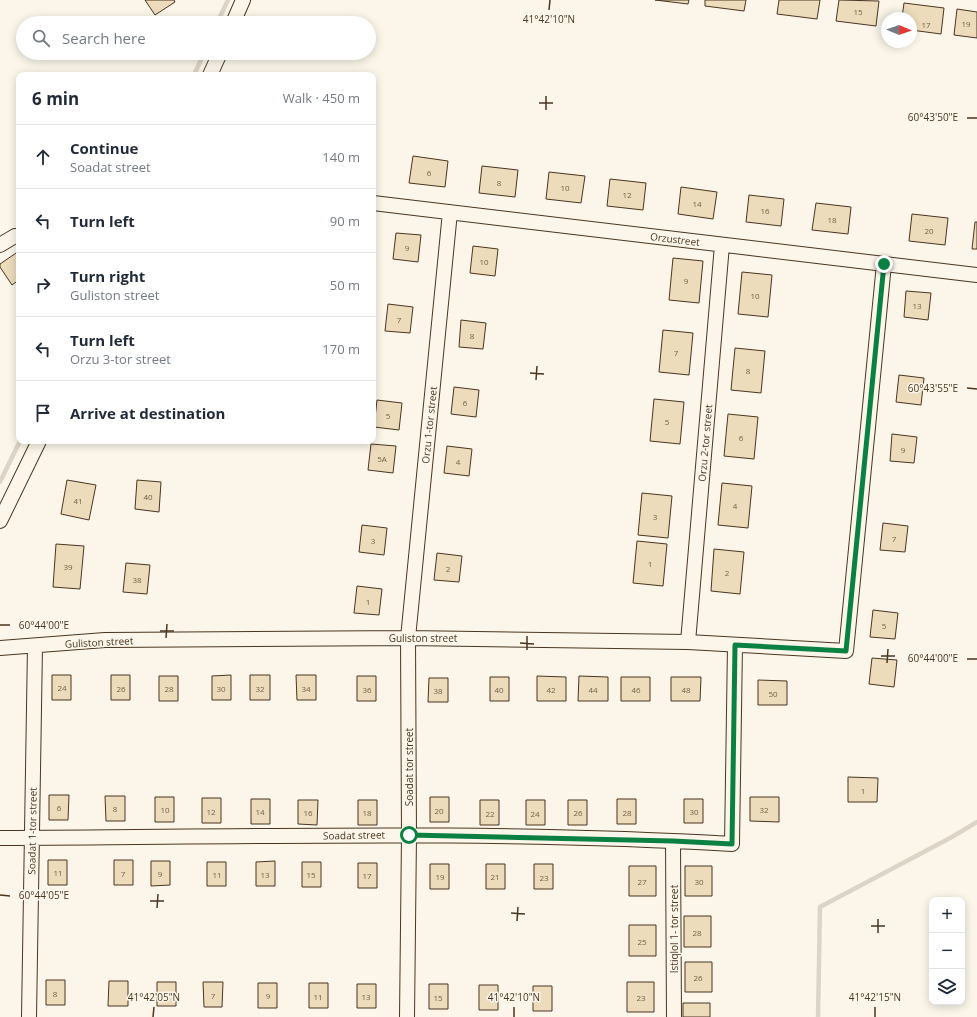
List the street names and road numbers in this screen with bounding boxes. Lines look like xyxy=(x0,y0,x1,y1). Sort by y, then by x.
street label: Orzustreet xyxy=(649,229,701,249)
street label: Orzu 1-tor street xyxy=(418,385,440,464)
street label: Orzu 2-tor street xyxy=(695,403,715,482)
street label: Guliston street xyxy=(389,631,458,645)
street label: Guliston street xyxy=(64,633,134,651)
street label: Soadat tor street xyxy=(402,727,416,806)
street label: Soadat 1-tor street xyxy=(24,787,40,875)
street label: Soadat street xyxy=(323,827,386,843)
street label: Istiqlol 1- tor street xyxy=(667,884,681,973)

